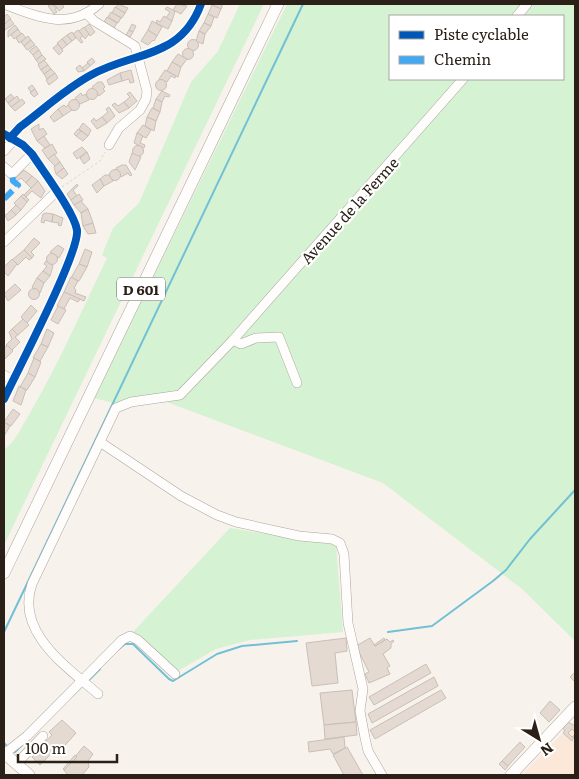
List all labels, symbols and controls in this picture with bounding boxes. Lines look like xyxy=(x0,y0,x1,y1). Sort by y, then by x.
legend xyxy=(389,15,564,80)
text: Piste cyclable xyxy=(434,22,529,45)
text: Chemin xyxy=(434,47,491,70)
street label: Avenue de la Ferme xyxy=(295,151,404,269)
road number: D 601 xyxy=(117,278,165,300)
north arrow xyxy=(514,714,564,764)
scale bar xyxy=(18,732,116,764)
text: 100 m xyxy=(25,736,66,759)
text: N xyxy=(537,739,558,762)

